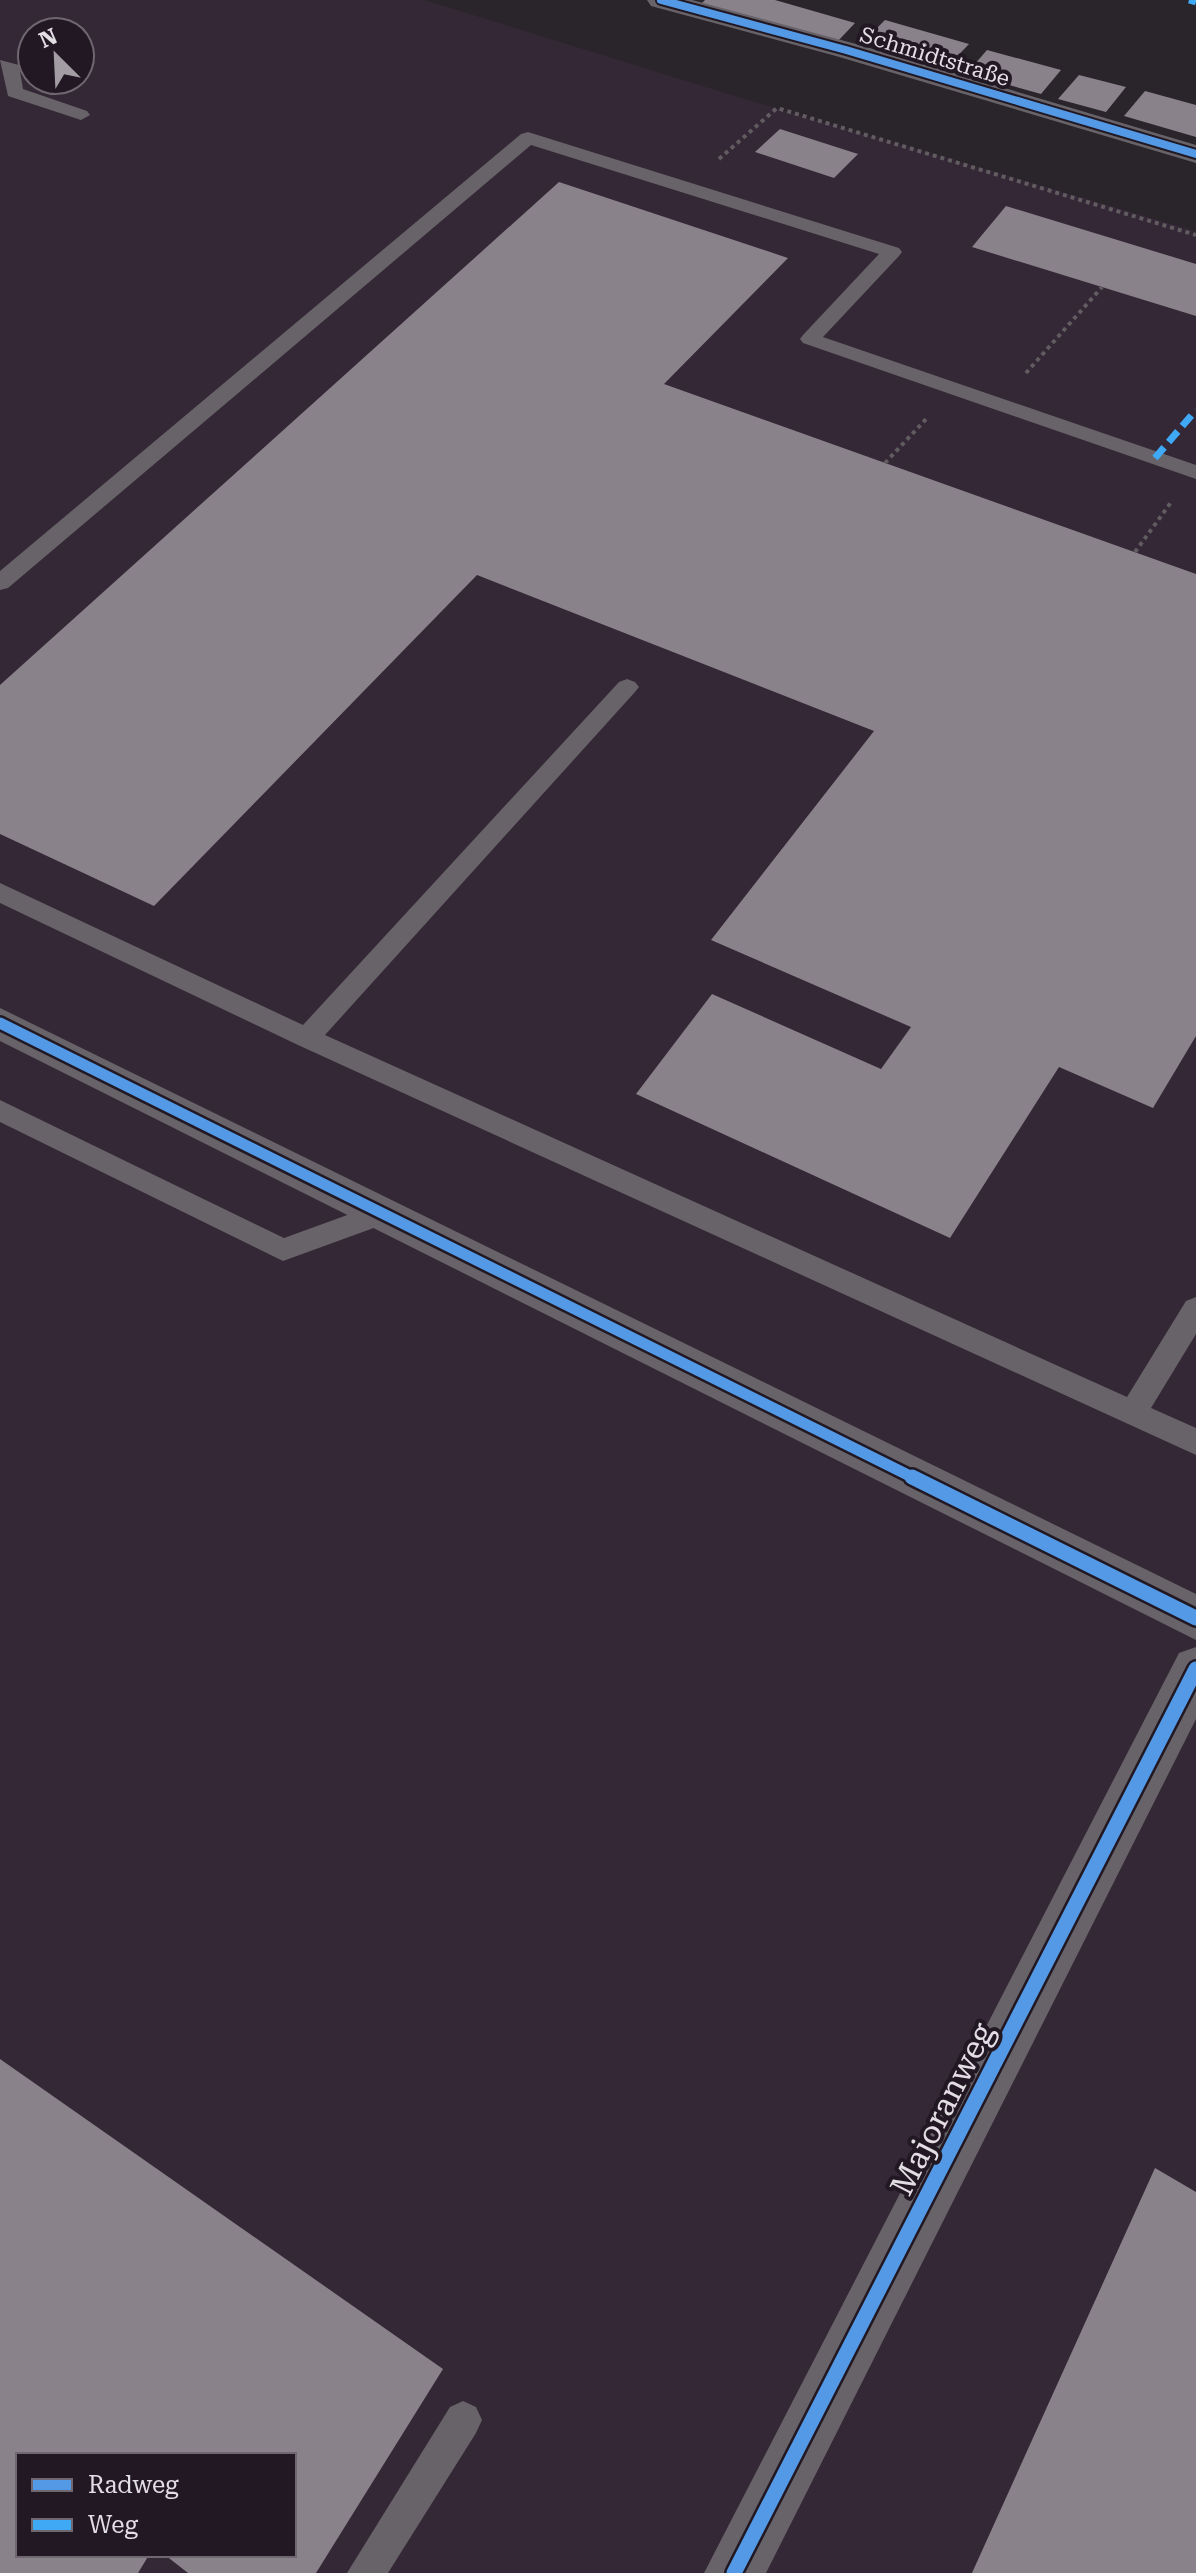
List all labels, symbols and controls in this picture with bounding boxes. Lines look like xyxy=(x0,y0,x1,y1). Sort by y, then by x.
north arrow xyxy=(16,16,96,96)
street label: Schmidtstraße xyxy=(857,22,1013,91)
text: N xyxy=(35,23,61,53)
street label: Majoranweg xyxy=(882,2016,1002,2202)
legend xyxy=(16,2453,296,2557)
text: Radweg xyxy=(88,2471,179,2499)
text: Weg xyxy=(88,2511,138,2539)

